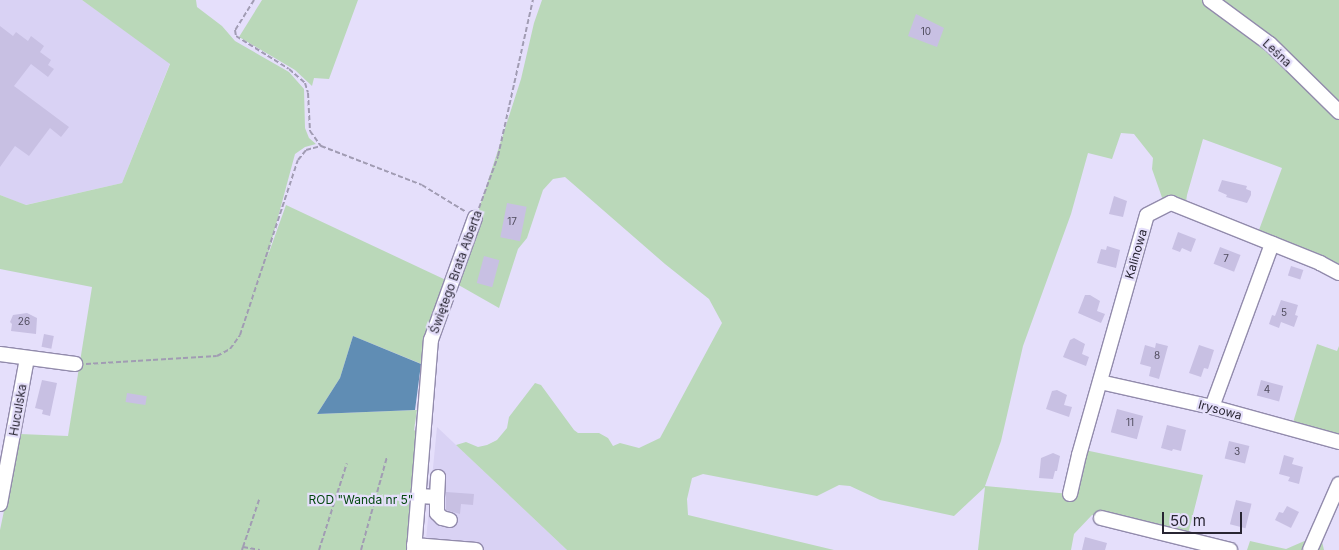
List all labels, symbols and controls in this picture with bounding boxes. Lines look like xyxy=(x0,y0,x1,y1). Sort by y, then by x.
house number: 10 xyxy=(921,26,931,38)
street label: Leśna xyxy=(1260,36,1294,70)
street label: Świętego Brata Alberta xyxy=(427,208,485,336)
house number: 17 xyxy=(507,216,517,228)
street label: Kalinowa xyxy=(1122,227,1150,281)
house number: 7 xyxy=(1223,253,1229,265)
house number: 5 xyxy=(1281,307,1287,319)
house number: 26 xyxy=(18,316,30,328)
house number: 8 xyxy=(1154,350,1160,362)
street label: Huculska xyxy=(6,383,30,437)
house number: 4 xyxy=(1264,384,1270,396)
street label: Irysowa xyxy=(1197,397,1243,423)
house number: 11 xyxy=(1126,417,1134,429)
house number: 3 xyxy=(1234,446,1240,458)
park label: ROD "Wanda nr 5" xyxy=(309,493,413,507)
scale bar xyxy=(1164,502,1244,534)
text: 50 m xyxy=(1170,511,1206,530)

